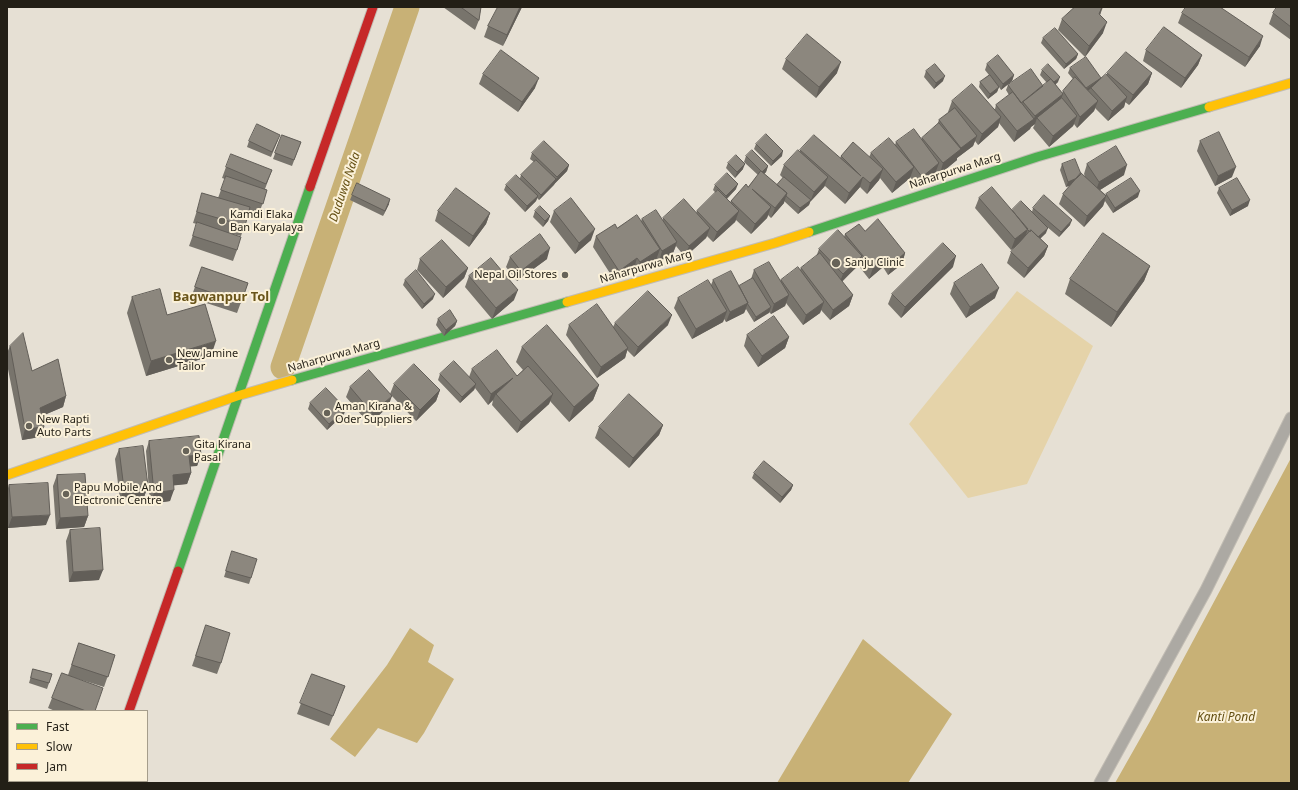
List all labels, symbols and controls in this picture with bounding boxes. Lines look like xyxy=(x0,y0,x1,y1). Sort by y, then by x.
water label: Duduwa Nala xyxy=(326,150,364,224)
street label: Naharpurwa Marg xyxy=(908,150,1002,192)
place label: Kamdi Elaka Ban Karyalaya xyxy=(230,208,303,234)
marker: Kamdi Elaka Ban Karyalaya xyxy=(217,216,227,226)
street label: Naharpurwa Marg xyxy=(598,248,694,286)
place label: Sanju Clinic xyxy=(845,256,904,270)
marker: Sanju Clinic xyxy=(830,257,842,269)
place label: Nepal Oil Stores xyxy=(474,268,557,282)
marker: Nepal Oil Stores xyxy=(560,270,570,280)
district label: Bagwanpur Tol xyxy=(173,289,269,305)
street label: Naharpurwa Marg xyxy=(286,337,382,375)
place label: New Jamine Tailor xyxy=(177,347,238,373)
marker: New Jamine Tailor xyxy=(164,355,174,365)
place label: Aman Kirana & Oder Suppliers xyxy=(335,400,412,426)
marker: Aman Kirana & Oder Suppliers xyxy=(322,408,332,418)
place label: New Rapti Auto Parts xyxy=(37,413,91,439)
marker: New Rapti Auto Parts xyxy=(24,421,34,431)
place label: Gita Kirana Pasal xyxy=(194,438,251,464)
marker: Gita Kirana Pasal xyxy=(181,446,191,456)
place label: Papu Mobile And Electronic Centre xyxy=(74,481,162,507)
marker: Papu Mobile And Electronic Centre xyxy=(61,489,71,499)
legend xyxy=(8,710,148,782)
water label: Kanti Pond xyxy=(1197,711,1255,725)
text: Fast xyxy=(46,718,69,735)
text: Slow xyxy=(46,738,72,755)
text: Jam xyxy=(46,758,67,775)

